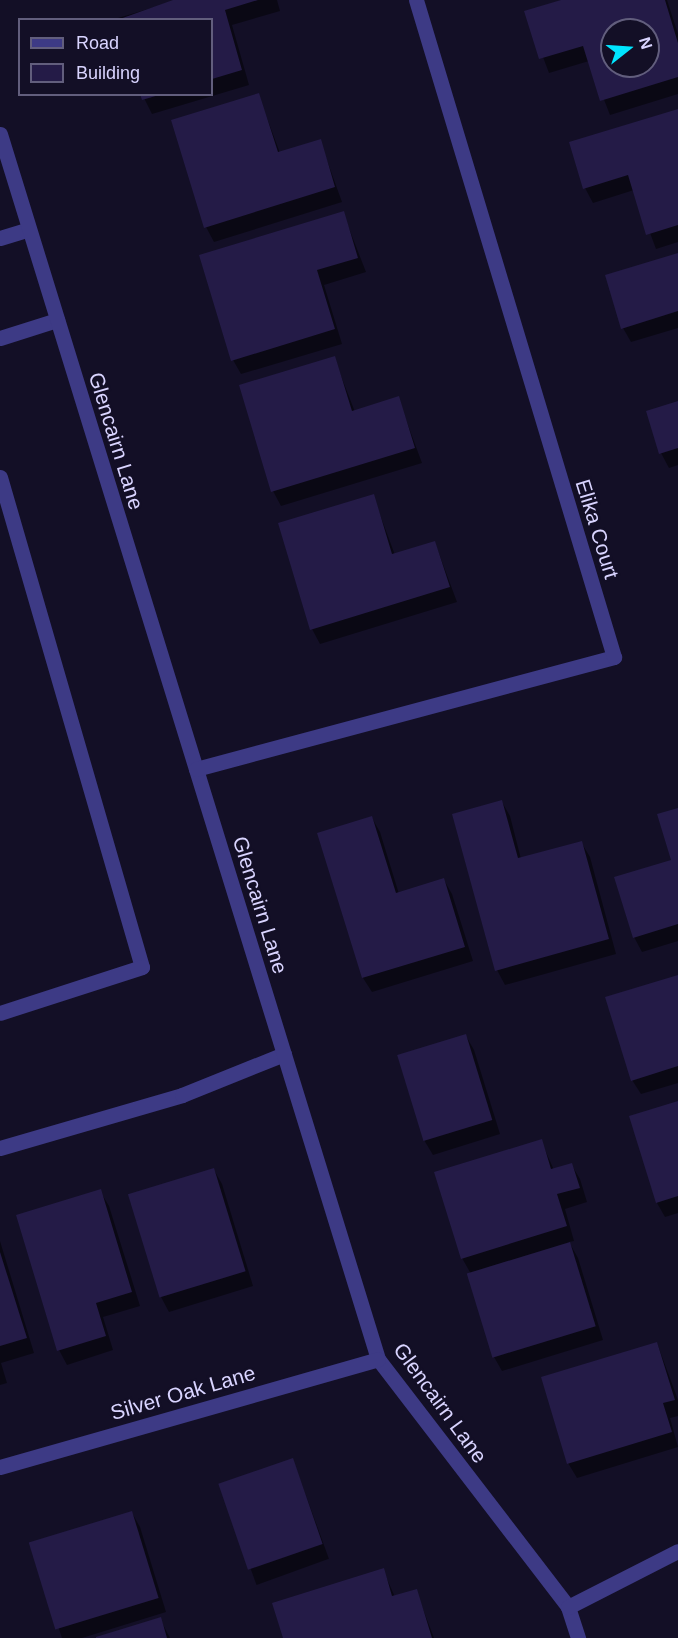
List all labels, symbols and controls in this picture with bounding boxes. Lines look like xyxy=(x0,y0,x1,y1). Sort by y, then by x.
legend xyxy=(18,18,213,96)
north arrow xyxy=(600,18,660,78)
text: Road xyxy=(76,33,119,53)
text: N xyxy=(636,35,656,51)
text: Building xyxy=(76,63,140,83)
street label: Glencairn Lane xyxy=(83,369,149,513)
street label: Elika Court xyxy=(570,476,624,582)
street label: Glencairn Lane xyxy=(227,833,293,977)
street label: Glencairn Lane xyxy=(388,1338,492,1468)
street label: Silver Oak Lane xyxy=(108,1360,258,1426)

